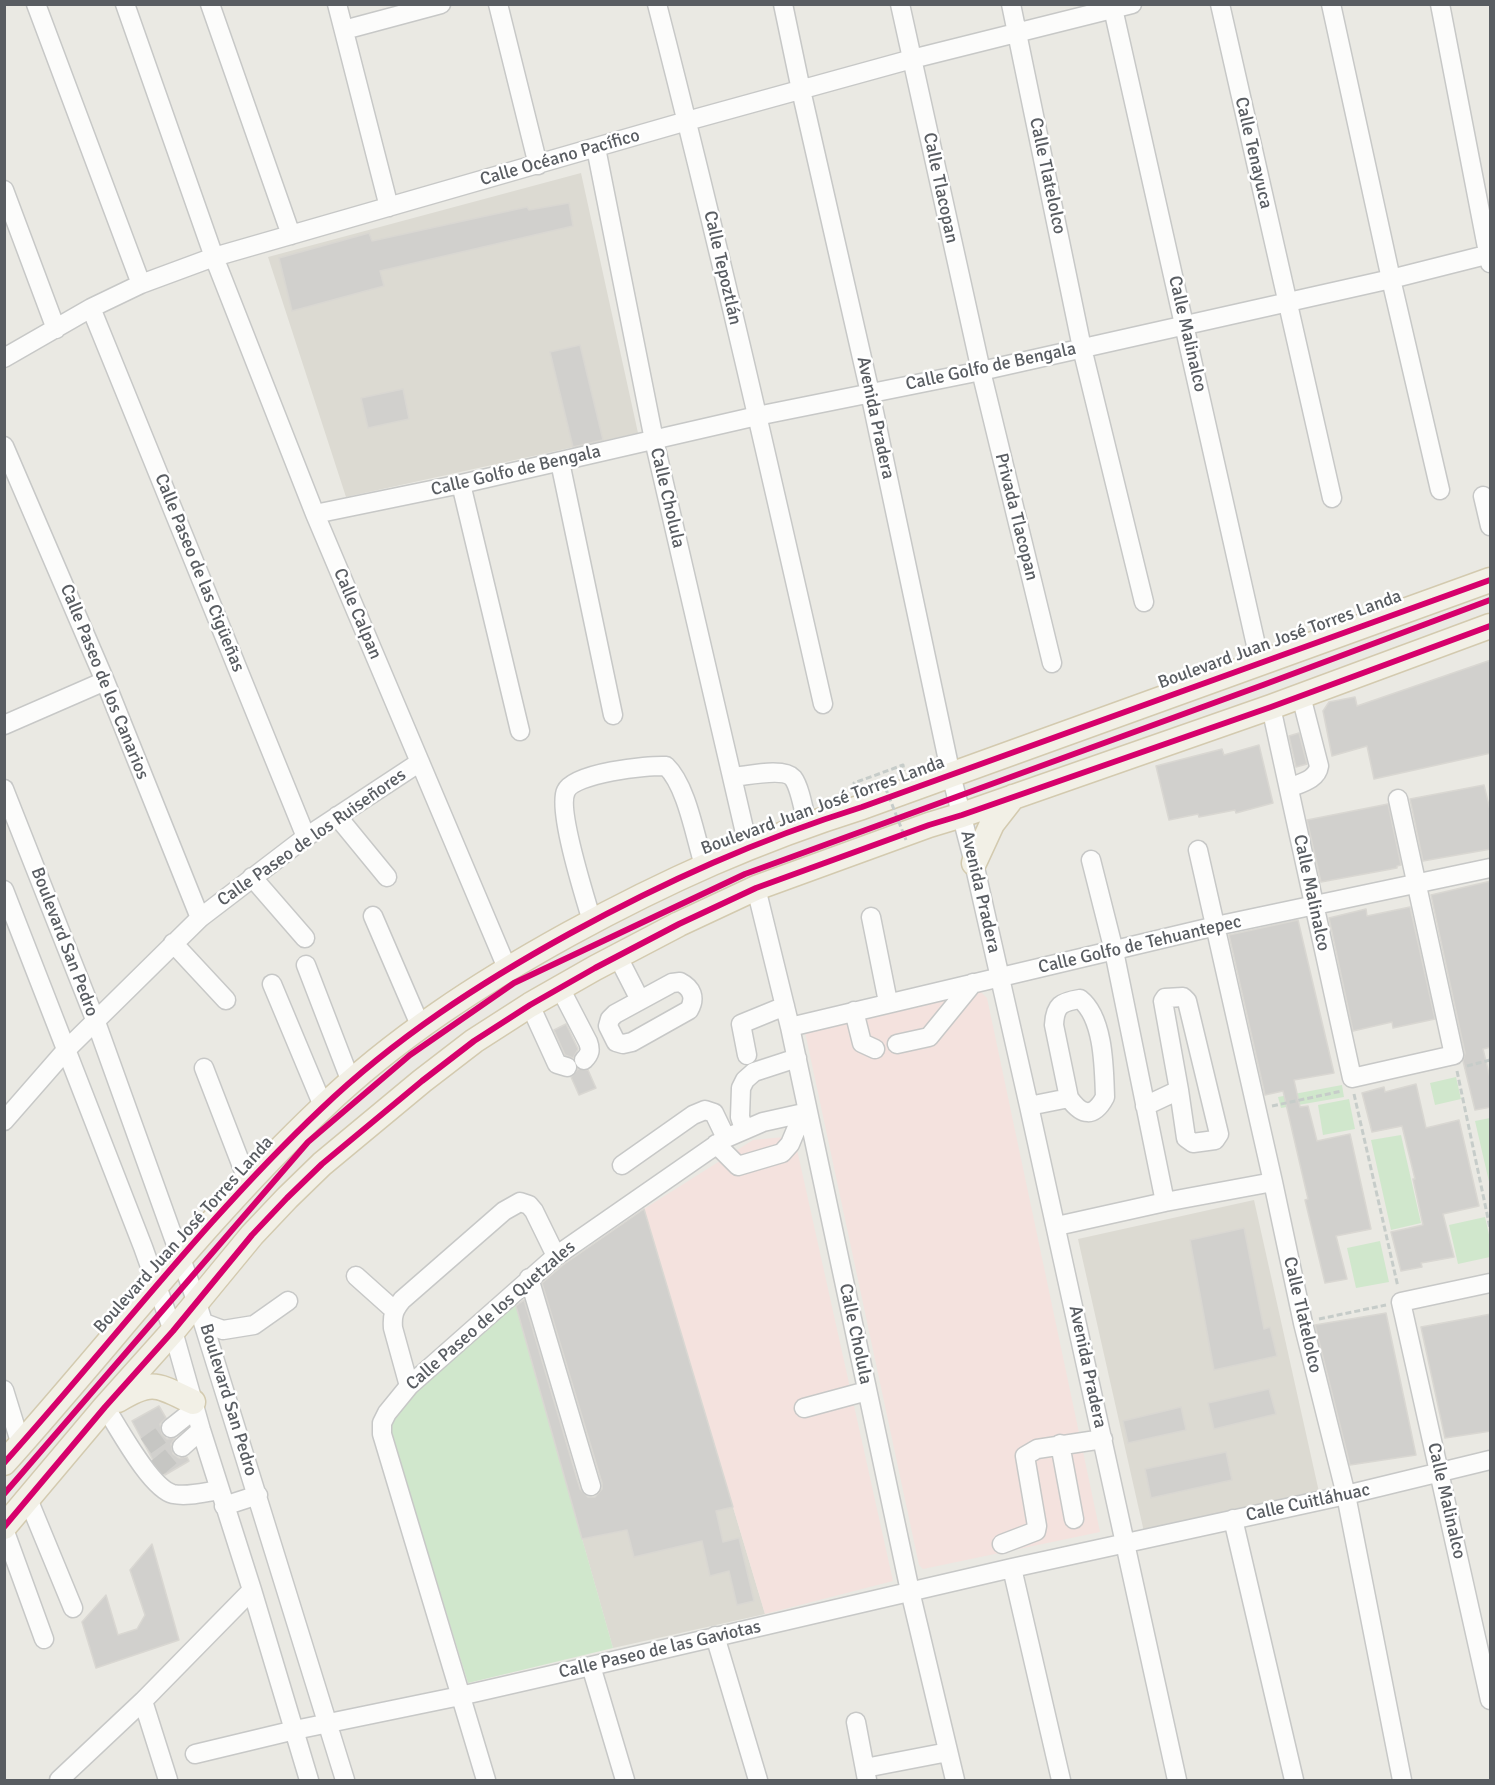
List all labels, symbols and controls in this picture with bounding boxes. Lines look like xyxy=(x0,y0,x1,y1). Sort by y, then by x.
street label: Calle Tenayuca xyxy=(1230,95,1276,211)
street label: Calle Tlatelolco xyxy=(1024,116,1070,236)
street label: Calle Océano Pacífico xyxy=(478,125,642,191)
street label: Calle Tlacopan xyxy=(918,131,962,245)
street label: Calle Tepoztlán xyxy=(698,209,746,327)
street label: Calle Malinalco xyxy=(1163,274,1211,394)
street label: Calle Golfo de Bengala xyxy=(904,338,1078,396)
street label: Avenida Pradera xyxy=(851,355,899,481)
street label: Calle Golfo de Bengala xyxy=(429,441,603,501)
street label: Calle Cholula xyxy=(645,446,689,550)
street label: Privada Tlacopan xyxy=(990,451,1042,583)
street label: Calle Paseo de las Cigüeñas xyxy=(149,471,249,675)
street label: Calle Calpan xyxy=(328,565,386,663)
street label: Calle Paseo de los Canarios xyxy=(55,581,153,783)
street label: Boulevard Juan José Torres Landa xyxy=(1155,586,1405,694)
street label: Boulevard Juan José Torres Landa xyxy=(698,752,948,860)
street label: Calle Paseo de los Ruiseñores xyxy=(214,765,410,911)
street label: Avenida Pradera xyxy=(955,829,1005,955)
street label: Calle Malinalco xyxy=(1288,833,1334,953)
street label: Boulevard San Pedro xyxy=(26,864,102,1020)
street label: Calle Golfo de Tehuantepec xyxy=(1036,911,1244,979)
street label: Boulevard Juan José Torres Landa xyxy=(90,1132,278,1338)
street label: Calle Paseo de los Quetzales xyxy=(402,1237,580,1395)
street label: Calle Tlatelolco xyxy=(1278,1255,1326,1375)
street label: Calle Cholula xyxy=(834,1282,876,1386)
street label: Avenida Pradera xyxy=(1063,1304,1111,1430)
street label: Boulevard San Pedro xyxy=(195,1321,261,1479)
street label: Calle Malinalco xyxy=(1422,1441,1470,1561)
street label: Calle Cuitláhuac xyxy=(1244,1479,1372,1527)
street label: Calle Paseo de las Gaviotas xyxy=(557,1616,763,1684)

